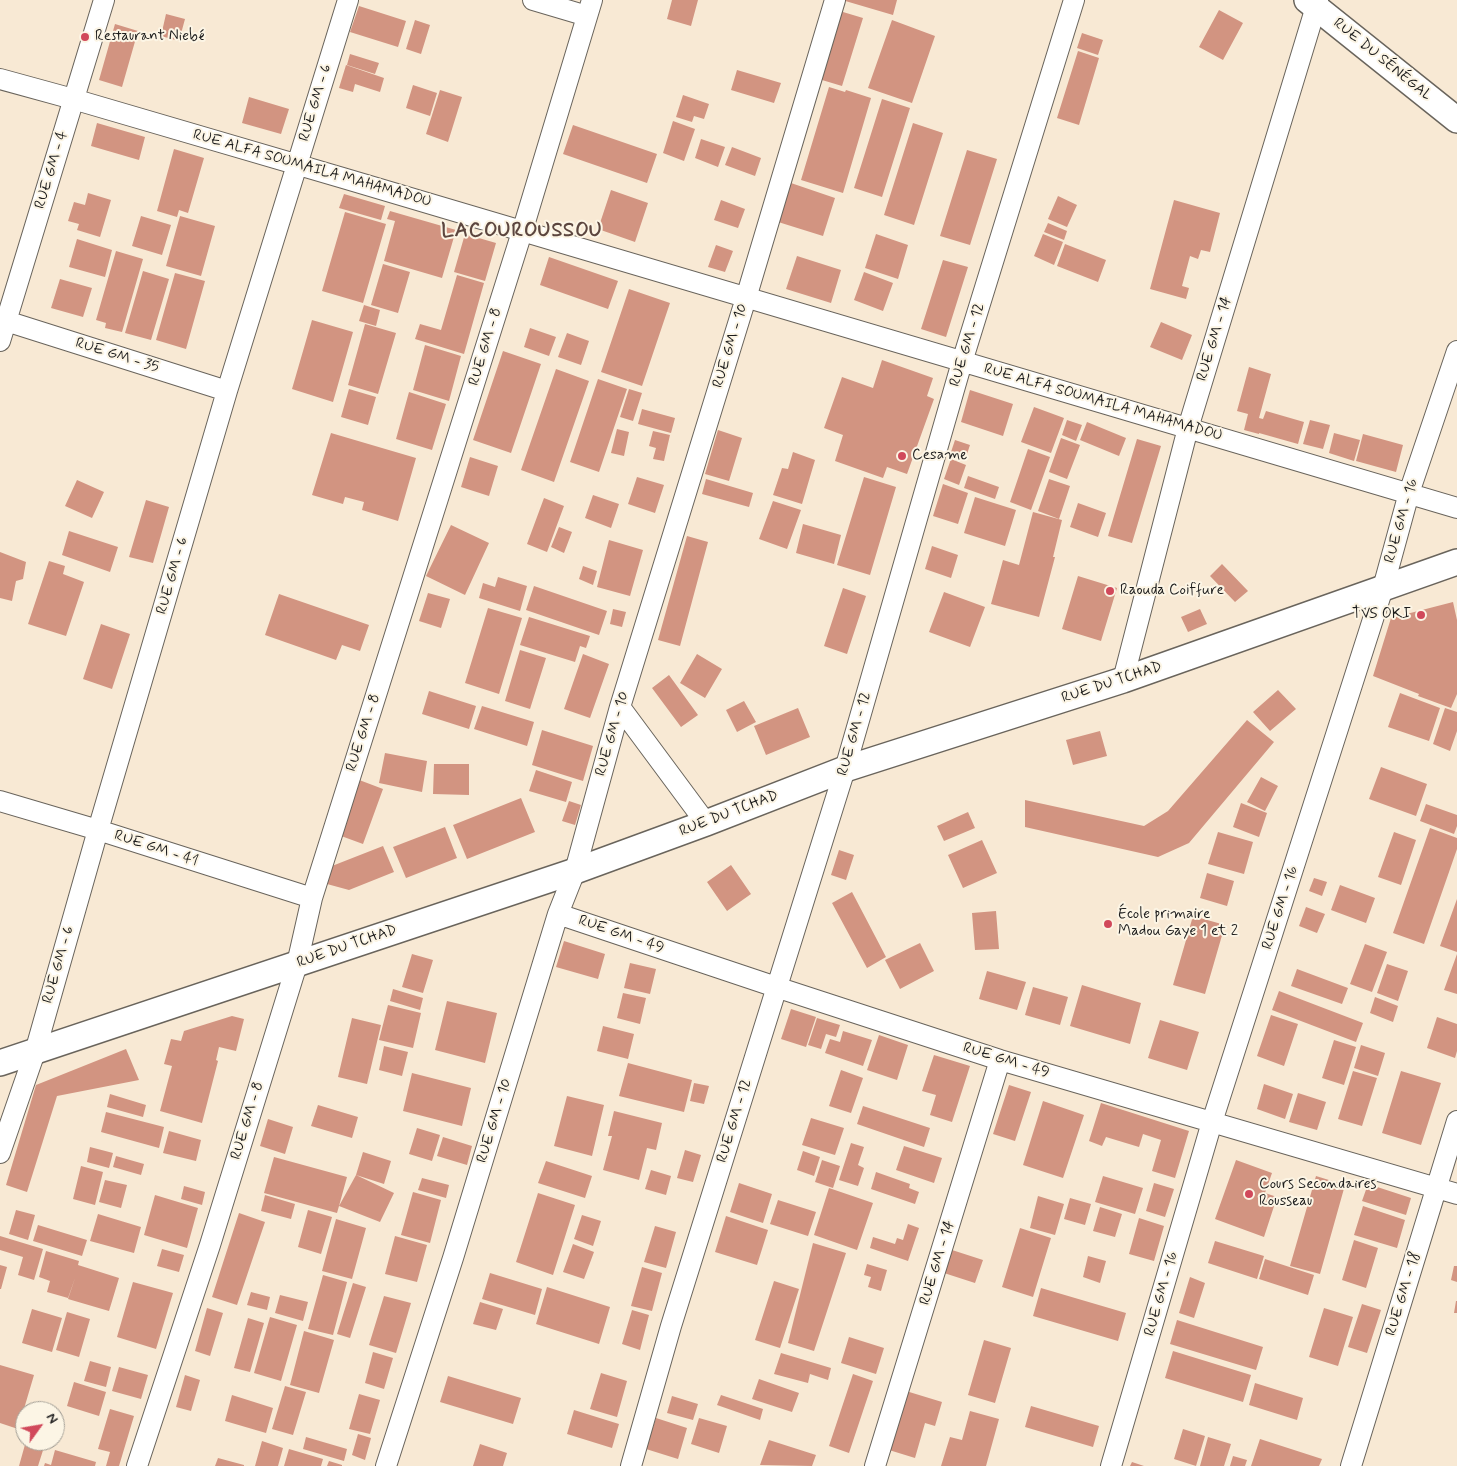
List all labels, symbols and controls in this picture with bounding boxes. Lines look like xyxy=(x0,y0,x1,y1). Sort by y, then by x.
street label: RUE DU SÉNÉGAL xyxy=(1329,15,1435,105)
place label: Restaurant Niebé xyxy=(95,28,204,46)
marker: Restaurant Niebé xyxy=(79,31,91,43)
street label: RUE GM - 6 xyxy=(296,62,336,144)
street label: RUE ALFA SOUMAILA MAHAMADOU xyxy=(191,126,433,212)
street label: RUE GM - 4 xyxy=(32,129,72,211)
district label: LACOUROUSSOU xyxy=(441,220,603,244)
street label: RUE GM - 14 xyxy=(1194,294,1236,384)
street label: RUE GM - 12 xyxy=(947,301,989,389)
street label: RUE GM - 10 xyxy=(710,302,752,390)
street label: RUE GM - 8 xyxy=(466,306,506,388)
street label: RUE GM - 35 xyxy=(73,335,161,377)
street label: RUE ALFA SOUMAILA MAHAMADOU xyxy=(982,360,1224,446)
place label: Cesame xyxy=(912,447,967,465)
marker: Cesame xyxy=(896,450,908,462)
street label: RUE GM - 16 xyxy=(1381,477,1423,565)
street label: RUE GM - 6 xyxy=(153,535,193,617)
place label: Raouda Coiffure xyxy=(1120,582,1224,600)
marker: Raouda Coiffure xyxy=(1104,585,1116,597)
place label: TVS OKI xyxy=(1352,606,1411,624)
marker: TVS OKI xyxy=(1415,609,1427,621)
street label: RUE DU TCHAD xyxy=(1060,658,1164,708)
street label: RUE GM - 10 xyxy=(592,690,634,778)
street label: RUE GM - 12 xyxy=(834,690,876,778)
street label: RUE GM - 8 xyxy=(343,692,385,774)
street label: RUE DU TCHAD xyxy=(677,787,781,841)
street label: RUE GM - 41 xyxy=(112,827,200,871)
street label: RUE GM - 16 xyxy=(1259,864,1303,952)
place label: École primaire Madou Gaye 1 et 2 xyxy=(1118,906,1238,941)
street label: RUE GM - 49 xyxy=(576,912,666,958)
marker: École primaire Madou Gaye 1 et 2 xyxy=(1102,918,1114,930)
street label: RUE DU TCHAD xyxy=(295,921,399,973)
street label: RUE GM - 6 xyxy=(39,924,79,1006)
street label: RUE GM - 49 xyxy=(961,1039,1051,1083)
street label: RUE GM - 10 xyxy=(474,1077,516,1165)
street label: RUE GM - 12 xyxy=(714,1077,756,1165)
street label: RUE GM - 8 xyxy=(228,1080,268,1162)
place label: Cours Secondaires Rousseau xyxy=(1259,1176,1377,1211)
marker: Cours Secondaires Rousseau xyxy=(1243,1188,1255,1200)
street label: RUE GM - 14 xyxy=(917,1218,959,1308)
street label: RUE GM - 16 xyxy=(1141,1250,1183,1338)
street label: RUE GM - 18 xyxy=(1383,1250,1425,1338)
north arrow xyxy=(15,1401,65,1451)
text: N xyxy=(42,1410,62,1427)

